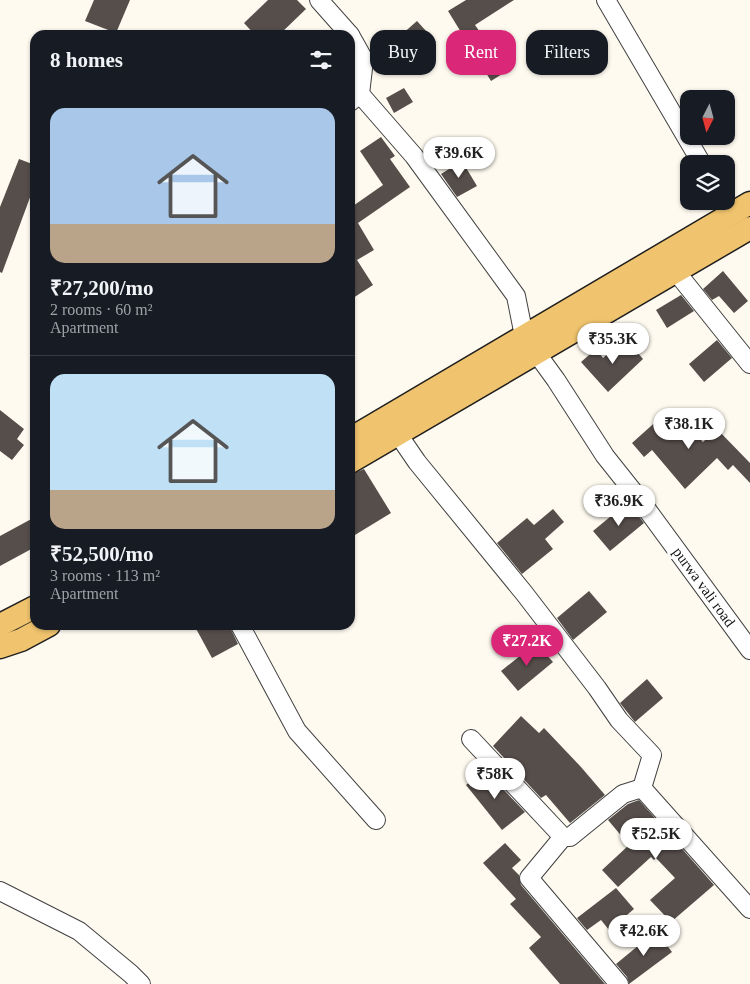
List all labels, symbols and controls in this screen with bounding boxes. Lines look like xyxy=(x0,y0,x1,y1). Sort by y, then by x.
chip: Buy xyxy=(370,30,436,75)
chip: Rent xyxy=(446,30,516,75)
chip: Filters xyxy=(526,30,608,75)
icon: filters xyxy=(307,46,335,74)
text: 8 homes xyxy=(50,48,123,72)
north arrow xyxy=(680,90,735,145)
map controls xyxy=(680,90,735,210)
pin: ₹39.6K xyxy=(418,136,500,179)
icon: home xyxy=(148,141,238,231)
text: ₹39.6K xyxy=(434,144,484,161)
button: layers xyxy=(680,155,735,210)
text: ₹27,200/mo xyxy=(50,276,154,300)
text: 2 rooms · 60 m² xyxy=(50,301,153,318)
text: Apartment xyxy=(50,319,118,336)
pin: ₹35.3K xyxy=(572,322,654,365)
text: ₹35.3K xyxy=(588,330,638,347)
icon: home xyxy=(148,406,238,496)
pin: ₹38.1K xyxy=(648,408,730,450)
text: ₹38.1K xyxy=(664,415,714,432)
pin: ₹36.9K xyxy=(578,484,660,527)
text: ₹36.9K xyxy=(594,492,644,509)
text: ₹52,500/mo xyxy=(50,542,154,566)
street label: purwa vali road xyxy=(670,544,738,630)
text: 3 rooms · 113 m² xyxy=(50,567,160,584)
text: Apartment xyxy=(50,585,118,602)
pin: ₹27.2K xyxy=(486,624,568,667)
text: ₹27.2K xyxy=(502,632,552,649)
pin: ₹58K xyxy=(465,758,525,800)
text: ₹58K xyxy=(476,765,514,782)
pin: ₹52.5K xyxy=(615,818,697,860)
text: ₹52.5K xyxy=(631,825,681,842)
pin: ₹42.6K xyxy=(603,914,685,957)
text: ₹42.6K xyxy=(619,922,669,939)

